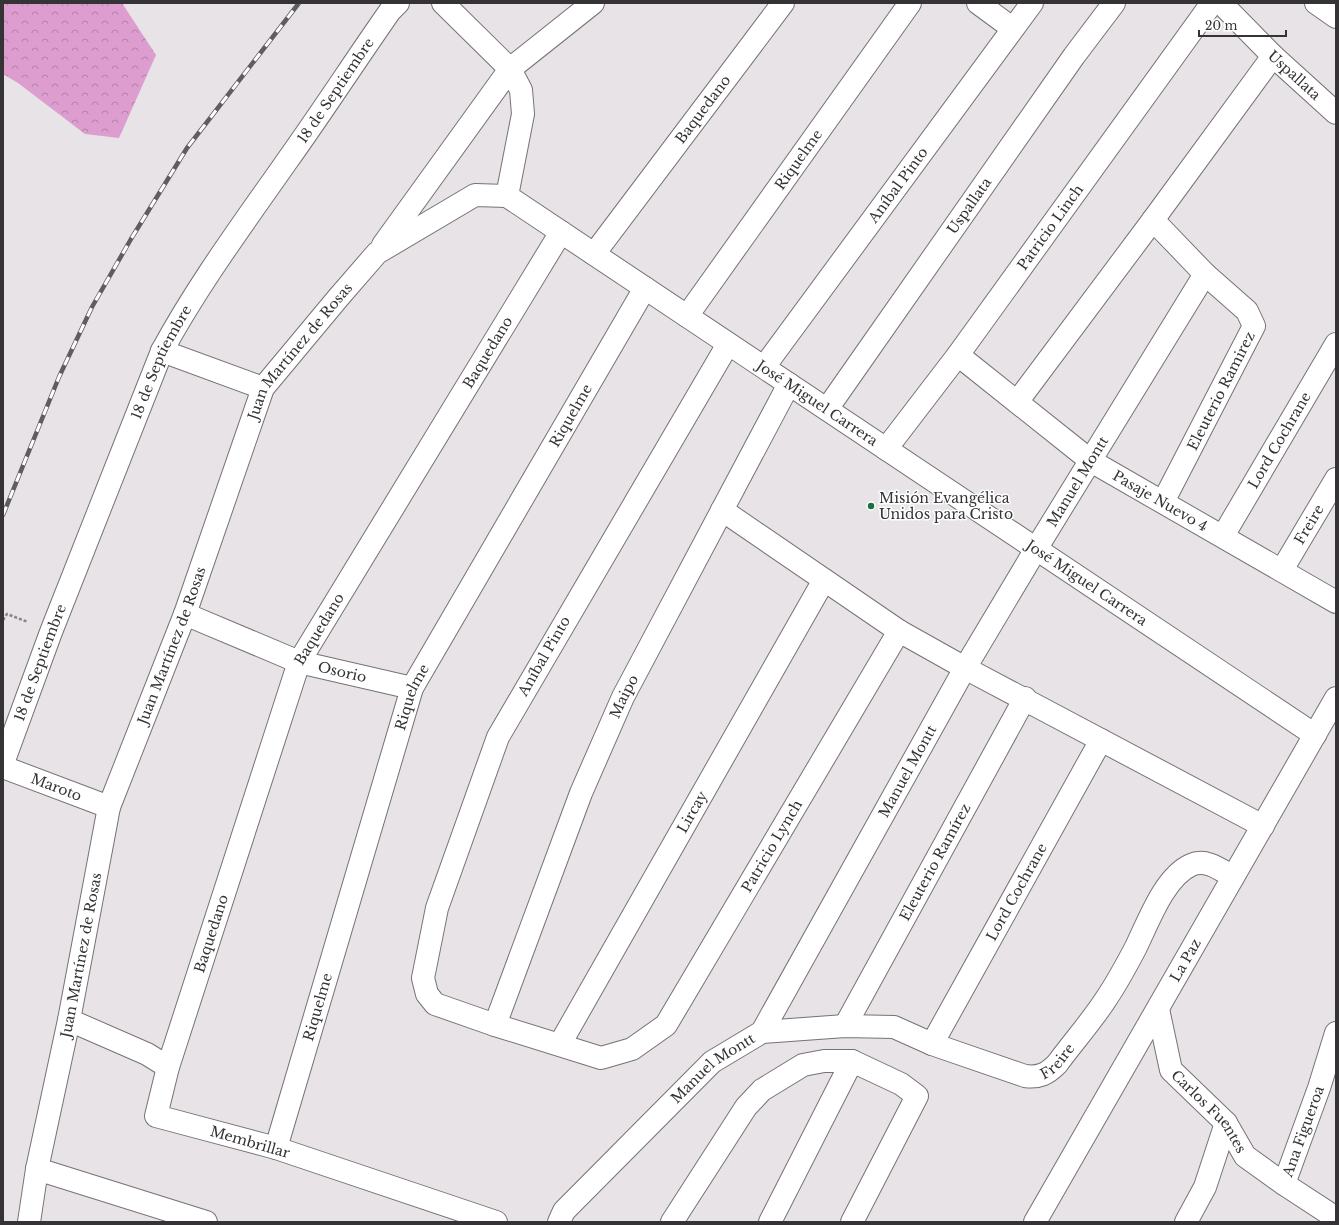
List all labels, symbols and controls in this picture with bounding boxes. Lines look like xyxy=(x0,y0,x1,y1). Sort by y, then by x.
scale bar xyxy=(1199,12,1286,38)
text: 20 m xyxy=(1205,18,1237,33)
street label: 18 de Septiembre xyxy=(293,34,378,147)
street label: Uspallata xyxy=(1264,47,1325,104)
street label: Baquedano xyxy=(671,72,734,147)
street label: Riquelme xyxy=(771,126,826,193)
street label: Aníbal Pinto xyxy=(864,144,932,227)
street label: Uspallata xyxy=(943,174,995,238)
street label: Patricio Linch xyxy=(1013,181,1087,274)
street label: Juan Martínez de Rosas xyxy=(243,279,356,424)
street label: 18 de Septiembre xyxy=(127,302,195,422)
street label: Baquedano xyxy=(459,313,516,392)
street label: Eleuterio Ramirez xyxy=(1183,328,1259,453)
street label: José Miguel Carrera xyxy=(752,355,881,450)
street label: Riquelme xyxy=(545,381,596,450)
street label: Lord Cochrane xyxy=(1244,389,1315,492)
street label: Manuel Montt xyxy=(1043,432,1112,530)
street label: Pasaje Nuevo 4 xyxy=(1109,466,1211,535)
place label: Misión Evangélica Unidos para Cristo xyxy=(879,489,1013,523)
marker: Misión Evangélica Unidos para Cristo xyxy=(866,501,876,511)
street label: Freire xyxy=(1290,501,1328,548)
street label: José Miguel Carrera xyxy=(1021,535,1151,630)
street label: Juan Martínez de Rosas xyxy=(133,564,210,729)
street label: Baquedano xyxy=(290,590,348,668)
street label: 18 de Septiembre xyxy=(10,601,70,724)
street label: Aníbal Pinto xyxy=(513,613,574,700)
street label: Osorio xyxy=(316,658,368,686)
street label: Riquelme xyxy=(391,661,433,732)
street label: Maipo xyxy=(606,672,642,721)
street label: Manuel Montt xyxy=(874,721,941,821)
street label: Maroto xyxy=(28,769,84,805)
street label: Lircay xyxy=(673,788,711,836)
street label: Patricio Lynch xyxy=(738,796,806,896)
street label: Eleuterio Ramírez xyxy=(896,800,974,924)
street label: Lord Cochrane xyxy=(982,840,1051,944)
street label: Juan Martínez de Rosas xyxy=(56,871,105,1041)
street label: Baquedano xyxy=(190,892,232,975)
street label: La Paz xyxy=(1166,935,1205,985)
street label: Riquelme xyxy=(299,971,336,1043)
street label: Manuel Montt xyxy=(667,1029,759,1107)
street label: Freire xyxy=(1037,1040,1078,1083)
street label: Carlos Fuentes xyxy=(1167,1066,1250,1156)
street label: Ana Figueroa xyxy=(1278,1083,1328,1180)
street label: Membrillar xyxy=(208,1122,292,1162)

